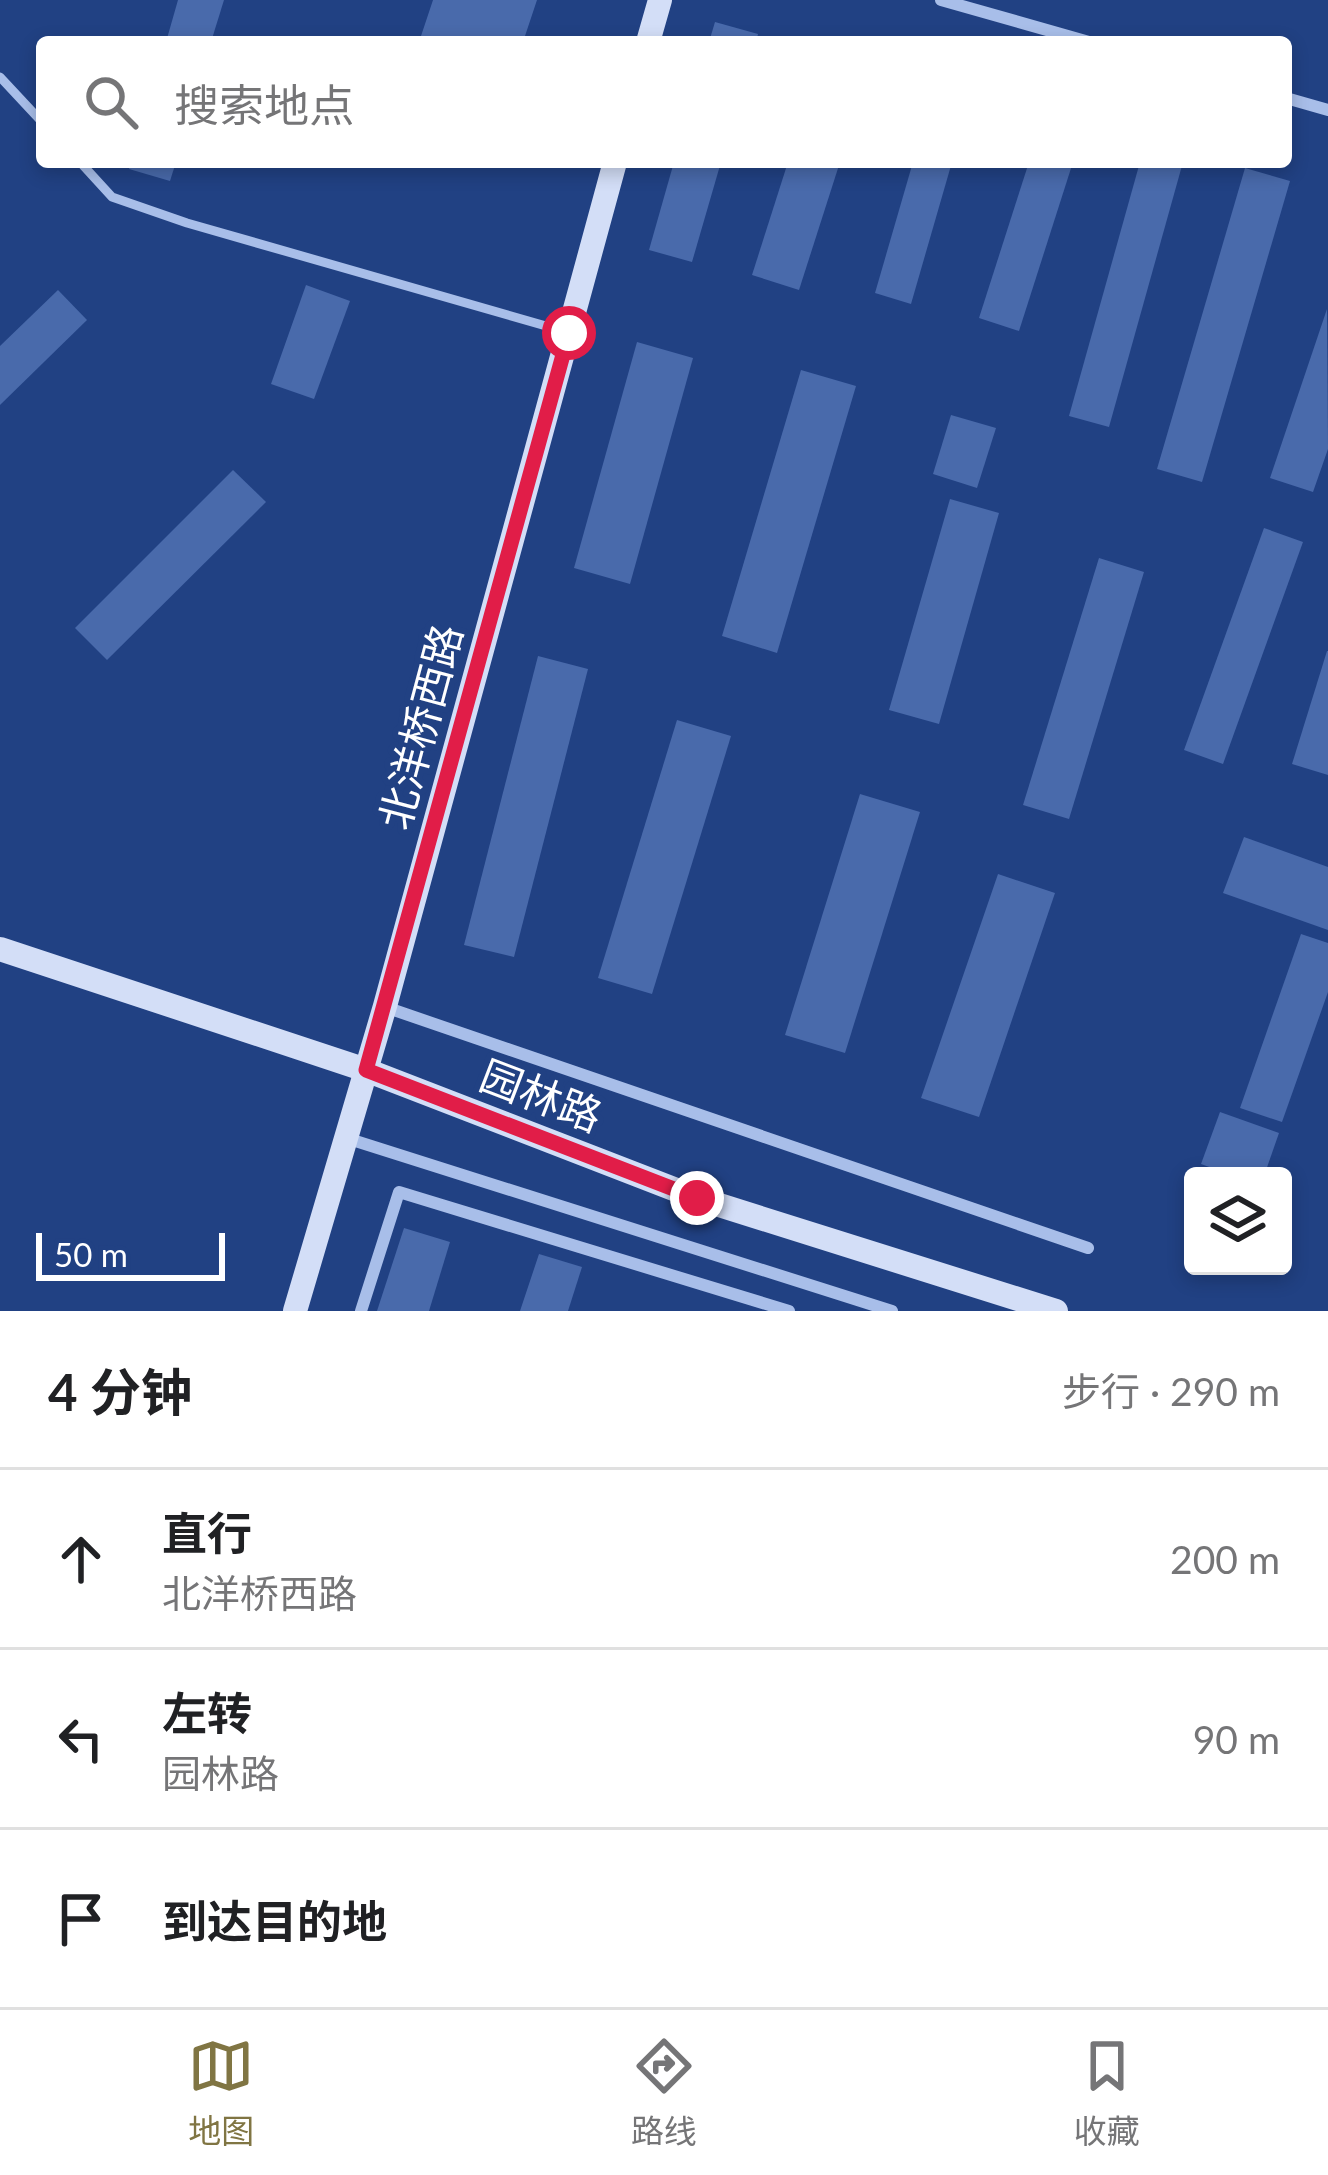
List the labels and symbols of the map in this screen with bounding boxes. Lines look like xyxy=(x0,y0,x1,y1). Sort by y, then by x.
route start xyxy=(542,306,596,360)
street label: 北洋桥西路 xyxy=(369,619,471,835)
street label: 园林路 xyxy=(474,1049,609,1141)
route end xyxy=(670,1171,724,1225)
scale bar xyxy=(36,1227,225,1280)

